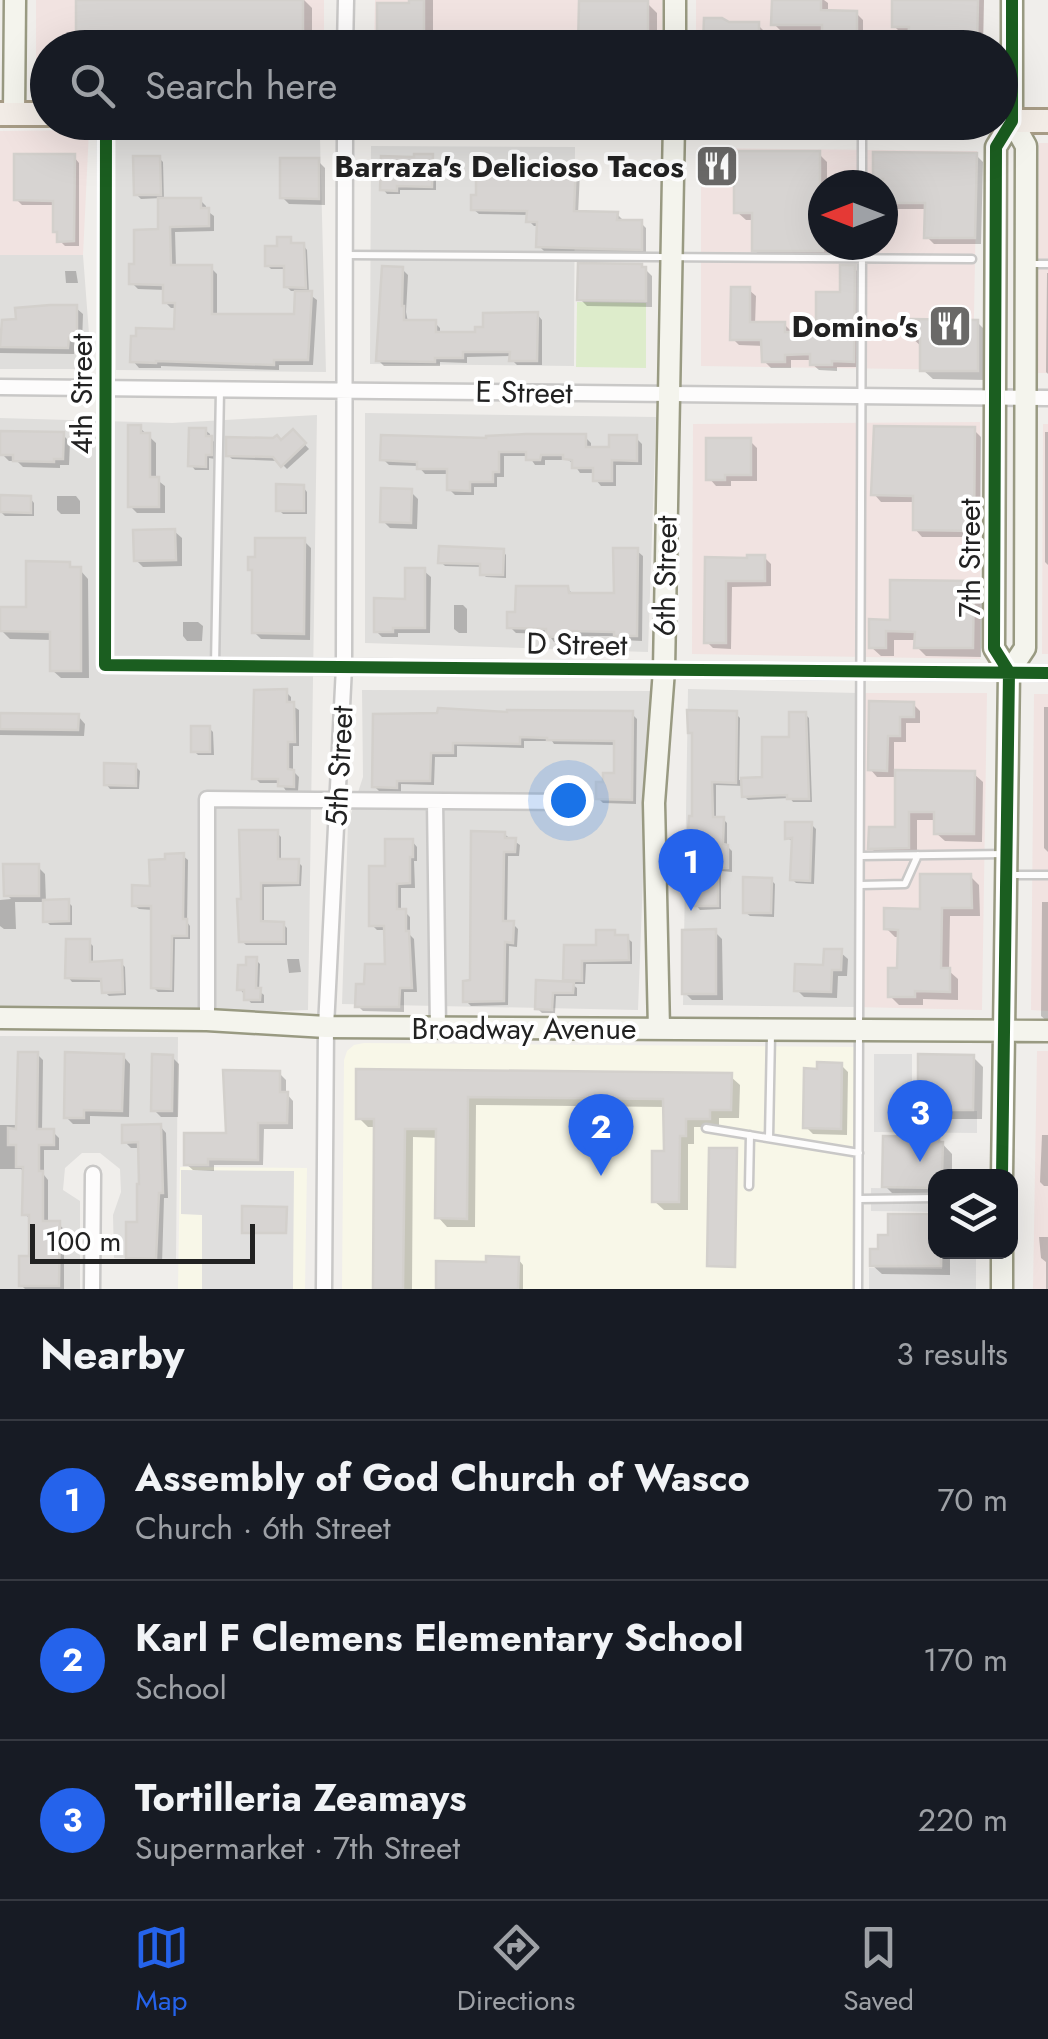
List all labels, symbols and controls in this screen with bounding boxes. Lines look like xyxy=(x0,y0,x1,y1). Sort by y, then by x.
search box xyxy=(30,30,1018,140)
icon: search xyxy=(65,58,120,113)
text: Search here xyxy=(145,58,337,113)
restaurant icon: Barraza's Delicioso Tacos xyxy=(694,143,740,189)
place label: Barraza's Delicioso Tacos xyxy=(334,145,684,188)
north arrow xyxy=(808,170,898,260)
restaurant icon: Domino's xyxy=(927,303,973,349)
place label: Domino's xyxy=(791,305,918,348)
street label: 4th Street xyxy=(60,333,103,455)
street label: E Street xyxy=(475,370,574,414)
street label: 7th Street xyxy=(948,498,991,618)
street label: 6th Street xyxy=(642,514,688,637)
street label: D Street xyxy=(526,622,629,666)
street label: 5th Street xyxy=(314,704,364,827)
your location xyxy=(543,775,594,826)
pin: 1 xyxy=(658,828,724,911)
street label: Broadway Avenue xyxy=(412,1007,636,1050)
pin: 3 xyxy=(888,1080,952,1162)
pin: 2 xyxy=(568,1094,634,1176)
map controls xyxy=(928,1169,1018,1259)
button: layers xyxy=(928,1169,1018,1259)
scale bar xyxy=(30,1219,255,1264)
text: 100 m xyxy=(45,1221,121,1262)
text: Nearby xyxy=(40,1324,184,1385)
text: 3 results xyxy=(896,1331,1008,1377)
text: Assembly of God Church of Wasco xyxy=(135,1450,750,1505)
text: 1 xyxy=(64,1477,81,1523)
text: 70 m xyxy=(937,1477,1008,1523)
text: Church · 6th Street xyxy=(135,1505,391,1551)
text: Karl F Clemens Elementary School xyxy=(135,1610,743,1665)
text: 2 xyxy=(62,1637,83,1683)
text: 170 m xyxy=(923,1637,1008,1683)
text: School xyxy=(135,1665,227,1711)
text: Tortilleria Zeamays xyxy=(135,1770,467,1825)
text: 3 xyxy=(63,1797,82,1843)
text: 220 m xyxy=(918,1797,1008,1843)
text: Supermarket · 7th Street xyxy=(135,1825,460,1871)
tab: Map xyxy=(134,1920,189,2021)
tab: Directions xyxy=(457,1920,575,2021)
tab: Saved xyxy=(843,1920,914,2021)

